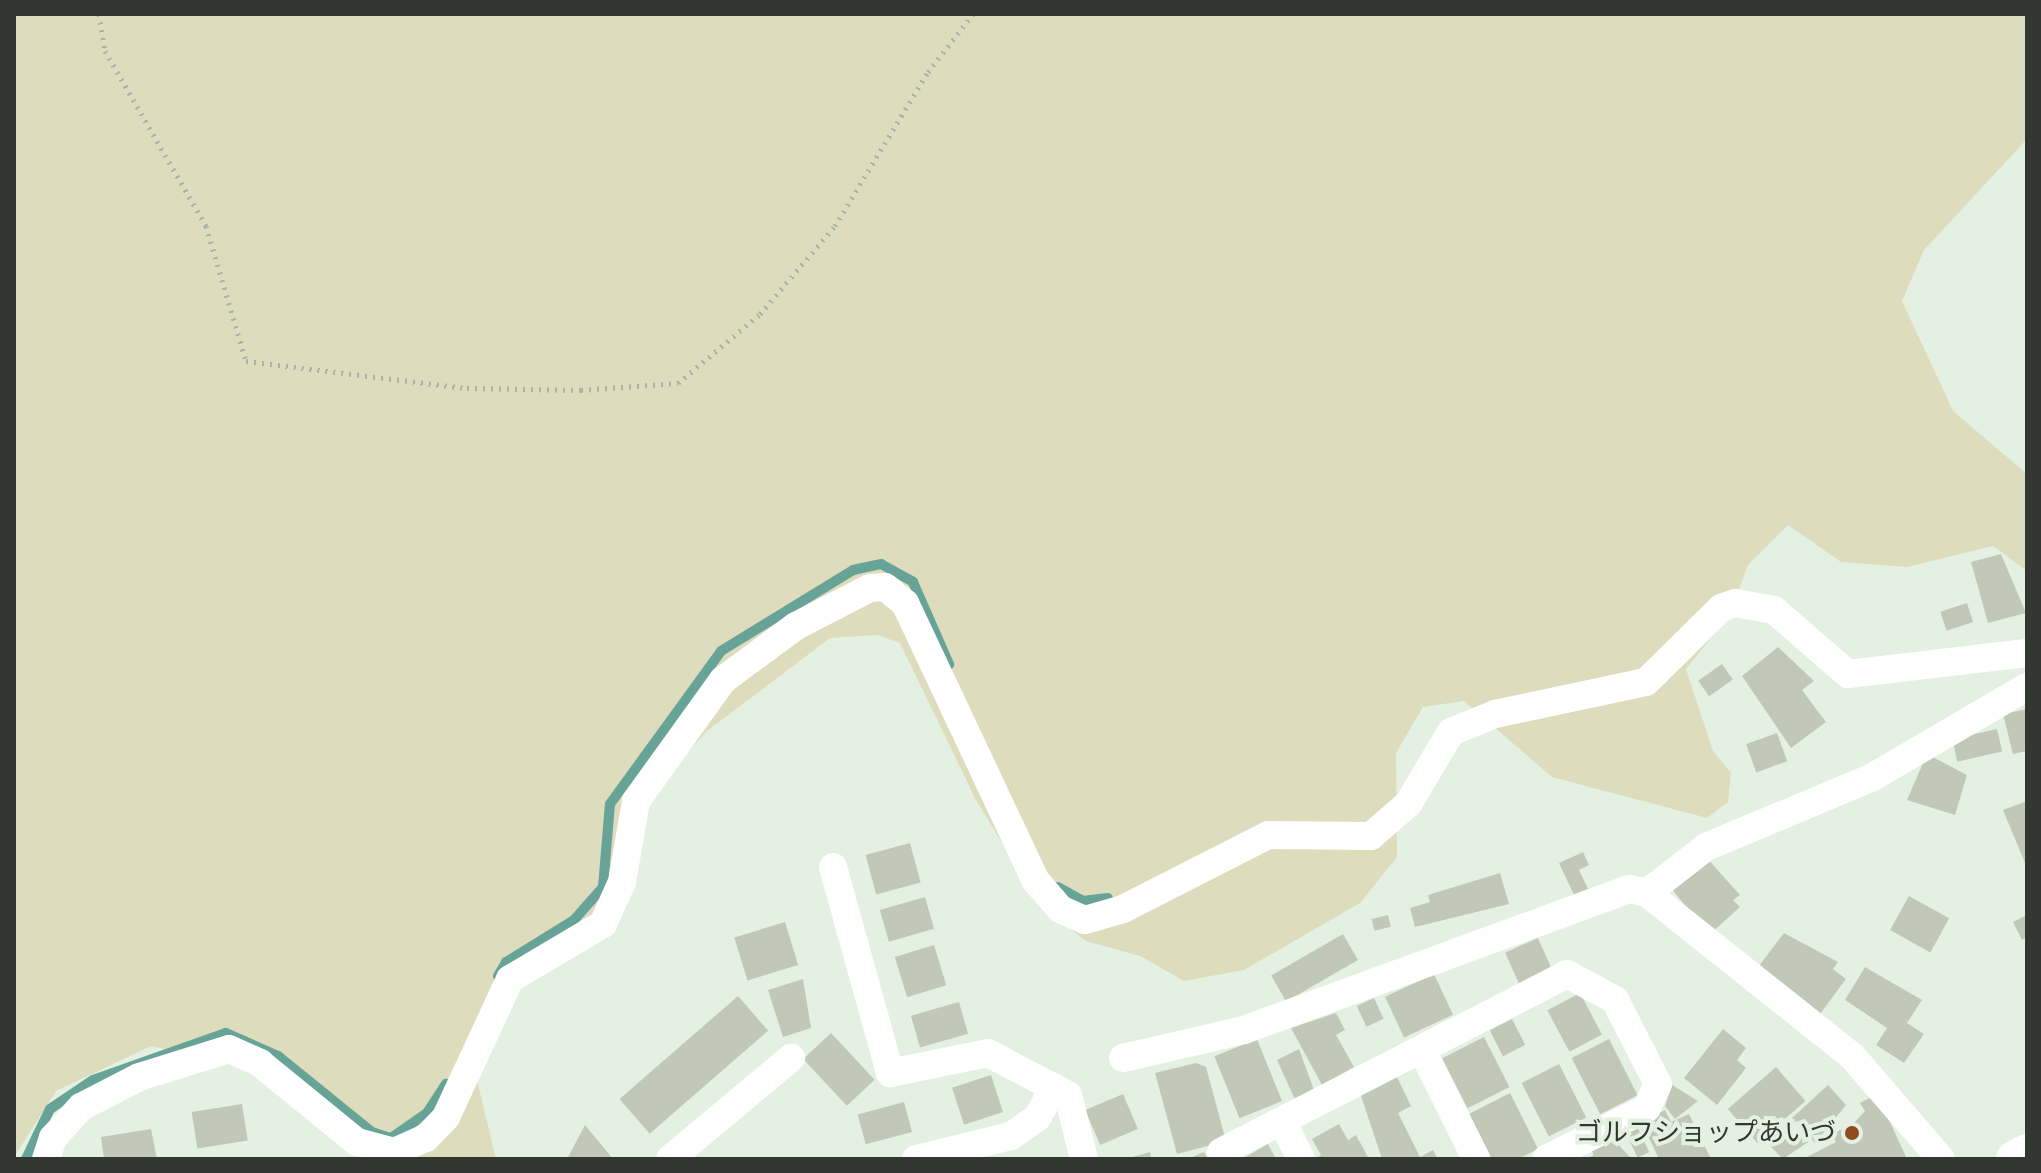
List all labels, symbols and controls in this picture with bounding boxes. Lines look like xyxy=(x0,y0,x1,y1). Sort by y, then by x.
place label: ゴルフショップあいづ xyxy=(1576,1117,1836,1149)
marker: ゴルフショップあいづ xyxy=(1843,1124,1861,1142)

